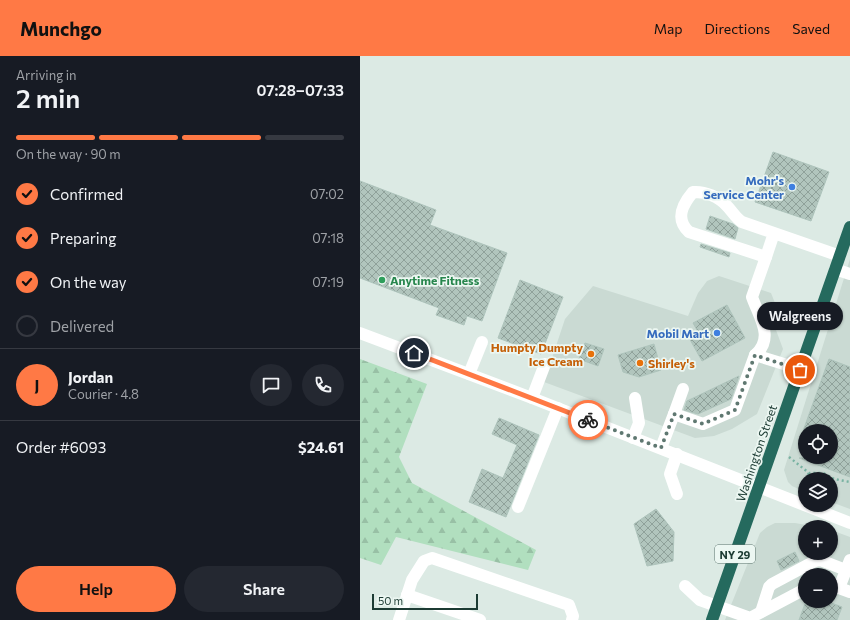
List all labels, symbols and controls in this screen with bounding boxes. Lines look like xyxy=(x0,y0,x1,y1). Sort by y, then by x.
text: Munchgo xyxy=(20,17,102,40)
text: Map xyxy=(654,20,683,37)
text: Directions xyxy=(705,20,770,37)
text: Saved xyxy=(792,20,830,37)
text: Arriving in xyxy=(16,67,76,83)
text: 07:28–07:33 xyxy=(257,81,344,99)
text: 2 min xyxy=(16,82,80,113)
text: On the way · 90 m xyxy=(16,146,121,162)
place label: Mohr's Service Center xyxy=(703,173,784,201)
marker: Mohr's Service Center xyxy=(787,182,797,192)
icon: check xyxy=(16,183,38,205)
text: Confirmed xyxy=(50,185,123,203)
text: 07:02 xyxy=(310,186,344,202)
icon: check xyxy=(16,227,38,249)
text: Preparing xyxy=(50,229,116,247)
text: 07:18 xyxy=(312,230,344,246)
icon: check xyxy=(16,271,38,293)
text: On the way xyxy=(50,273,127,291)
place label: Anytime Fitness xyxy=(390,273,480,287)
text: 07:19 xyxy=(312,274,344,290)
marker: Anytime Fitness xyxy=(377,275,387,285)
callout: Walgreens xyxy=(757,302,843,330)
text: Walgreens xyxy=(769,308,831,324)
text: Delivered xyxy=(50,317,114,335)
place label: Mobil Mart xyxy=(647,326,709,340)
marker: Mobil Mart xyxy=(712,328,722,338)
pin xyxy=(397,336,431,370)
place label: Humpty Dumpty Ice Cream xyxy=(491,340,583,368)
icon: home xyxy=(403,342,425,364)
marker: Humpty Dumpty Ice Cream xyxy=(586,349,596,359)
pin xyxy=(783,353,817,387)
place label: Shirley's xyxy=(648,356,695,370)
marker: Shirley's xyxy=(635,358,645,368)
icon: bag xyxy=(789,359,811,381)
button: chat xyxy=(250,364,292,406)
button: phone xyxy=(302,364,344,406)
text: Jordan xyxy=(68,368,113,386)
text: J xyxy=(35,376,39,394)
text: Courier · 4.8 xyxy=(68,386,139,402)
courier xyxy=(568,400,608,440)
street label: Washington Street xyxy=(733,403,779,503)
icon: bike xyxy=(577,409,599,431)
map controls xyxy=(798,424,838,608)
button: locate xyxy=(798,424,838,464)
text: Order #6093 xyxy=(16,438,106,456)
text: $24.61 xyxy=(298,438,344,456)
button: layers xyxy=(798,472,838,512)
button: + xyxy=(798,520,838,560)
road number: NY 29 xyxy=(715,545,755,563)
button: Help xyxy=(16,566,176,612)
button: Share xyxy=(184,566,344,612)
button: − xyxy=(798,568,838,608)
scale bar xyxy=(372,592,478,611)
text: 50 m xyxy=(378,594,403,607)

